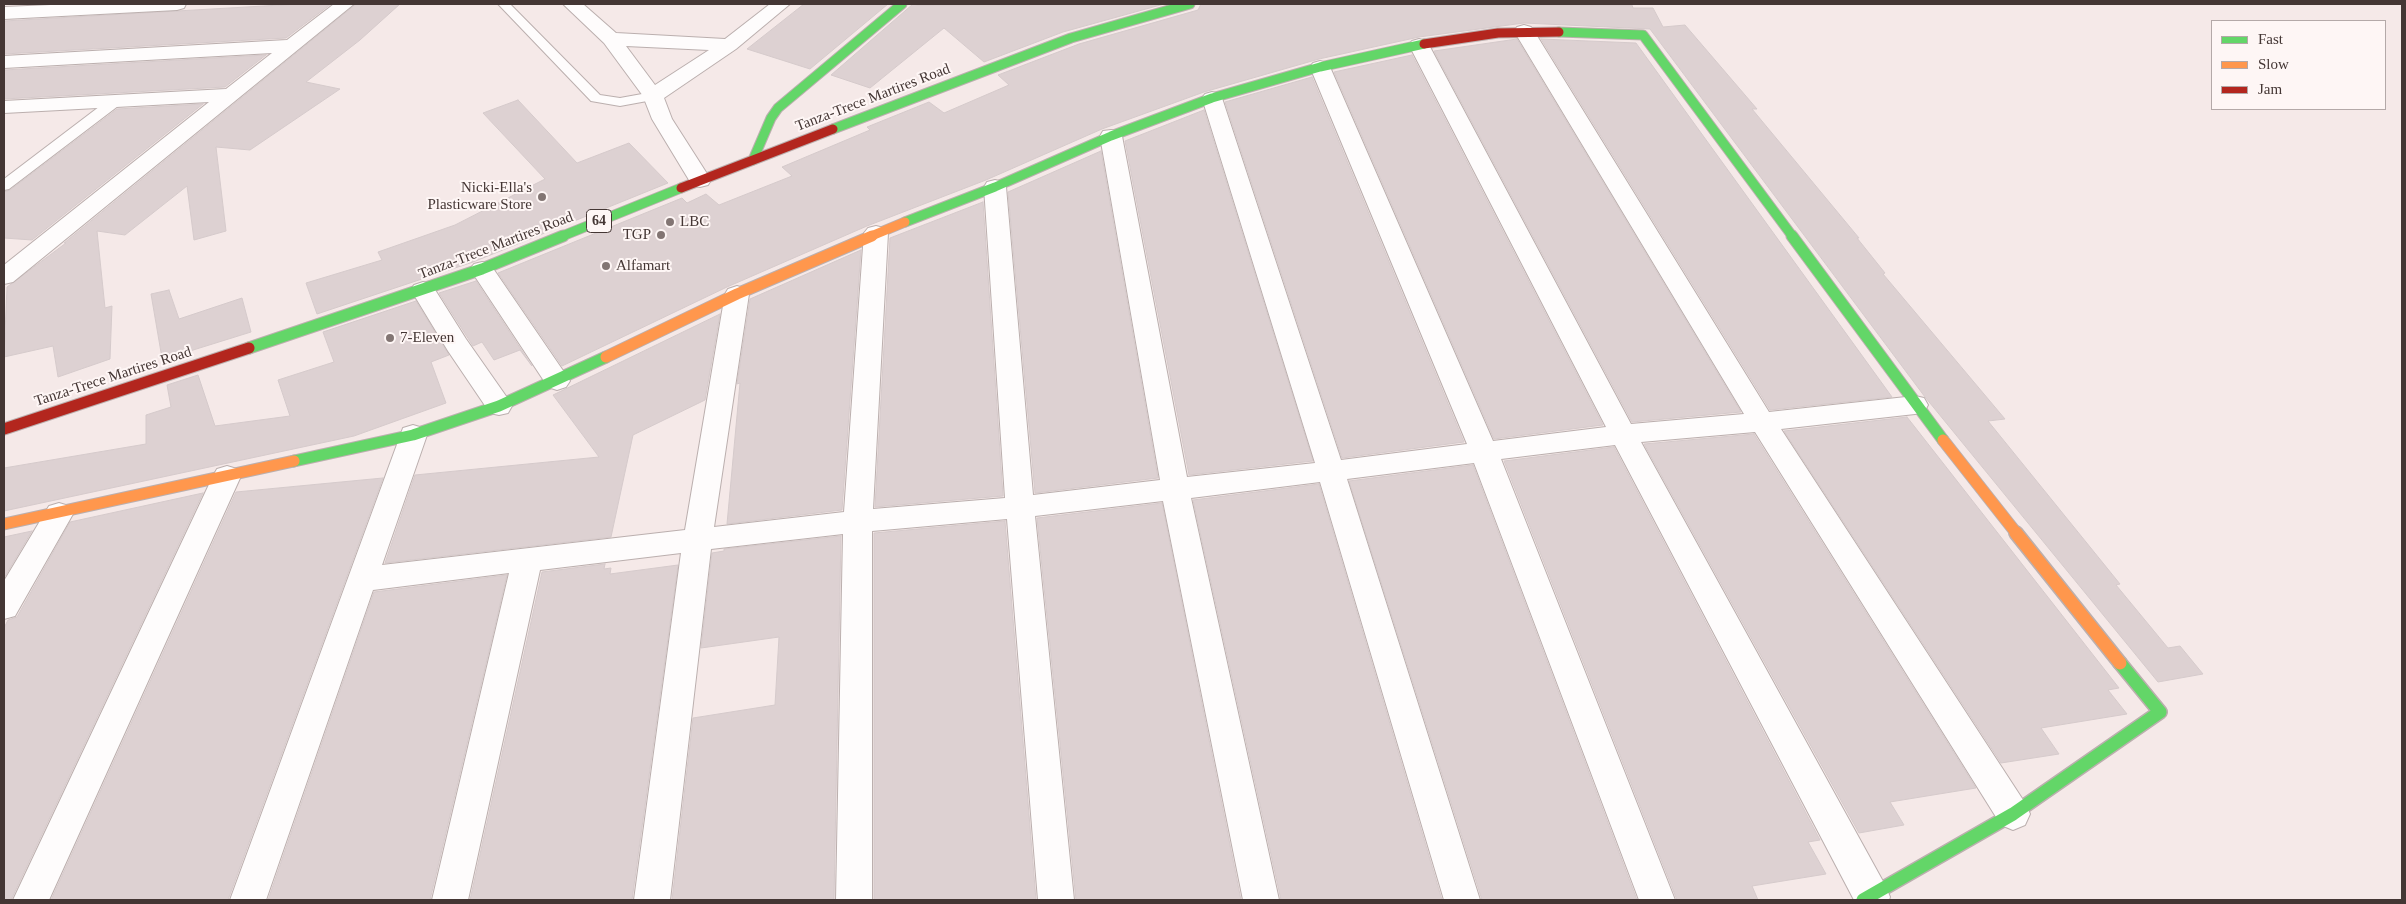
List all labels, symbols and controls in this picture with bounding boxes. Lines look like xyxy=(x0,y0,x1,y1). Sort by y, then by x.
legend xyxy=(2211,20,2386,110)
text: Fast xyxy=(2258,31,2283,47)
text: Slow xyxy=(2258,56,2289,72)
street label: Tanza-Trece Martires Road xyxy=(793,60,953,136)
text: Jam xyxy=(2258,81,2282,97)
place label: Nicki-Ella's Plasticware Store xyxy=(427,179,532,214)
marker: Nicki-Ella's Plasticware Store xyxy=(536,191,548,203)
street label: Tanza-Trece Martires Road xyxy=(416,208,576,284)
road number: 64 xyxy=(586,210,612,232)
place label: LBC xyxy=(680,213,709,231)
marker: LBC xyxy=(664,216,676,228)
place label: TGP xyxy=(623,226,651,244)
marker: TGP xyxy=(655,229,667,241)
place label: Alfamart xyxy=(616,257,670,275)
marker: Alfamart xyxy=(600,260,612,272)
place label: 7-Eleven xyxy=(400,329,454,347)
marker: 7-Eleven xyxy=(384,332,396,344)
street label: Tanza-Trece Martires Road xyxy=(32,343,194,411)

